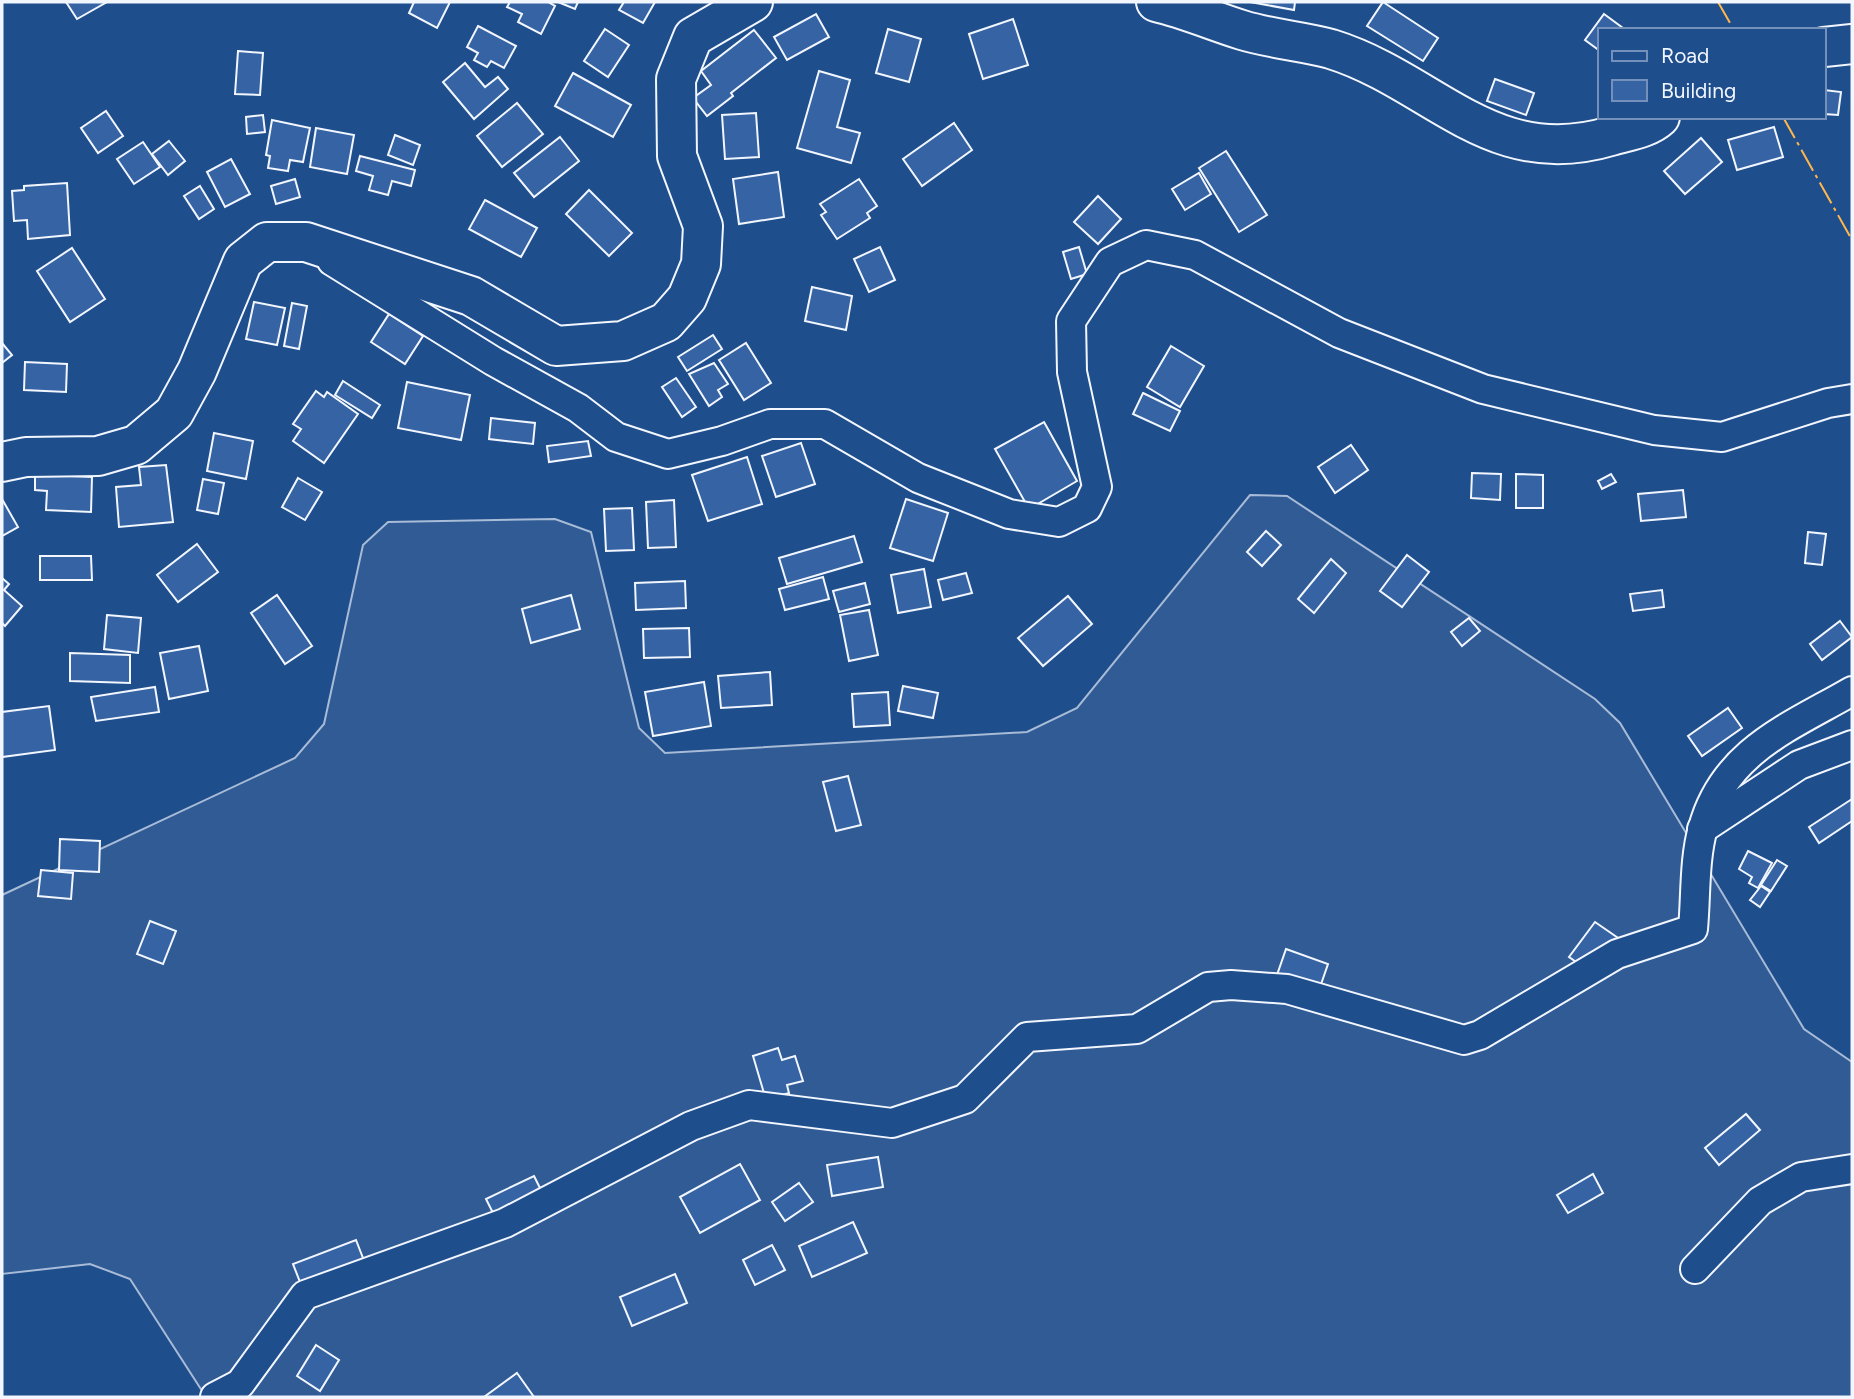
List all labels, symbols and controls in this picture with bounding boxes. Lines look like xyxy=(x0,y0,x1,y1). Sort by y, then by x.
legend xyxy=(1598,28,1826,119)
text: Road xyxy=(1661,43,1709,68)
text: Building xyxy=(1661,78,1736,103)

